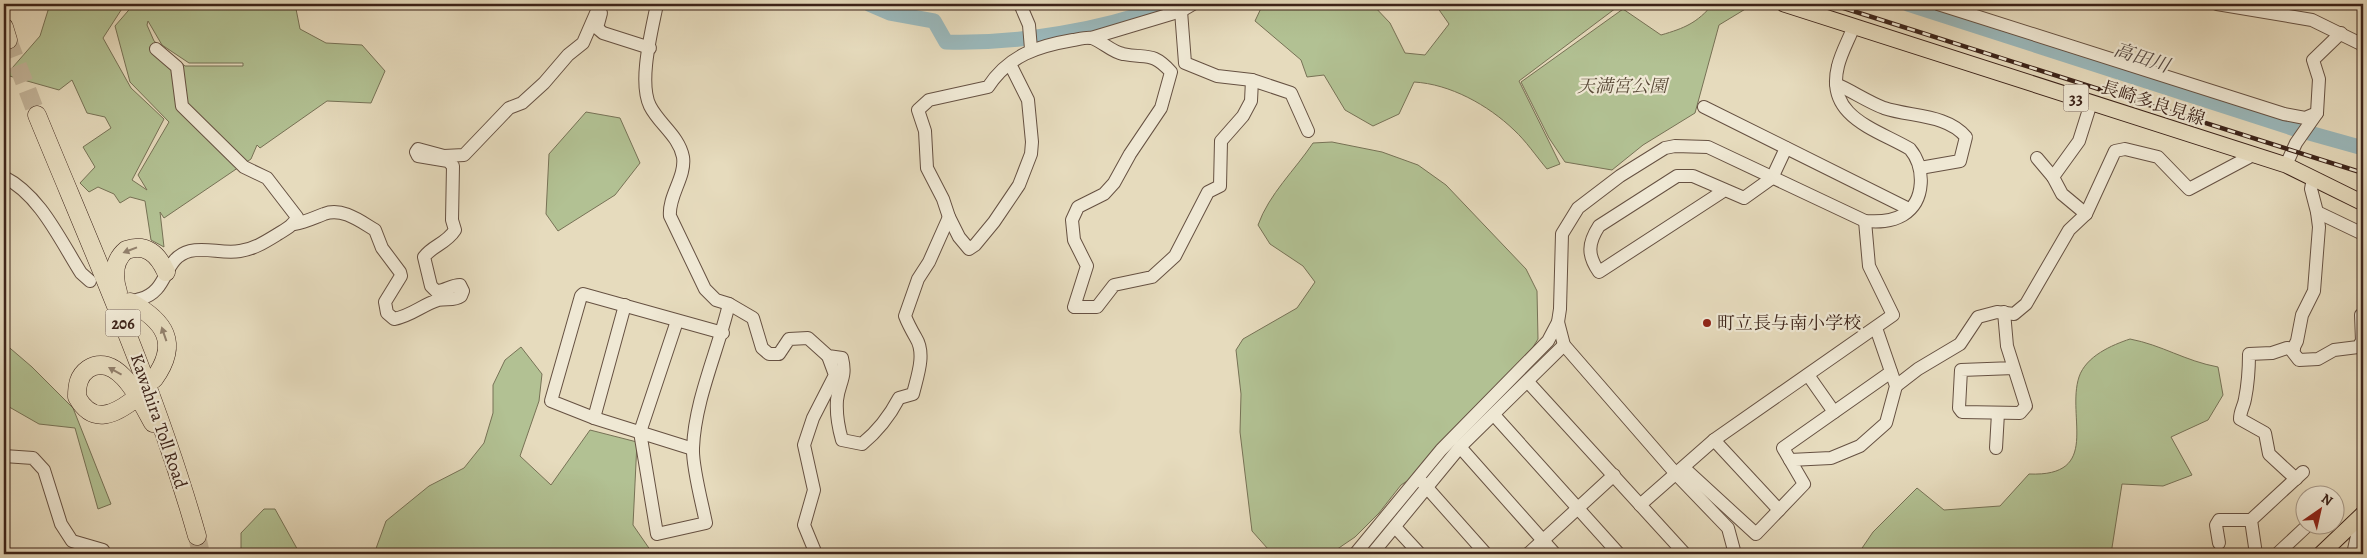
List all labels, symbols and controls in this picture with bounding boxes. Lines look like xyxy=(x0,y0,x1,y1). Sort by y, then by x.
water label: 高田川 xyxy=(2111,37,2175,80)
park label: 天満宮公園 xyxy=(1577,74,1670,98)
street label: 長崎多良見線 xyxy=(2098,75,2208,131)
road number: 33 xyxy=(2064,85,2088,112)
one-way arrow xyxy=(122,246,137,254)
road number: 206 xyxy=(106,309,140,336)
place label: 町立長与南小学校 xyxy=(1717,311,1861,335)
marker: 町立長与南小学校 xyxy=(1701,317,1713,329)
one-way arrow xyxy=(159,327,167,342)
street label: Kawahira Toll Road xyxy=(125,351,193,492)
one-way arrow xyxy=(107,367,122,375)
north arrow xyxy=(2294,486,2344,536)
text: N xyxy=(2317,489,2337,510)

